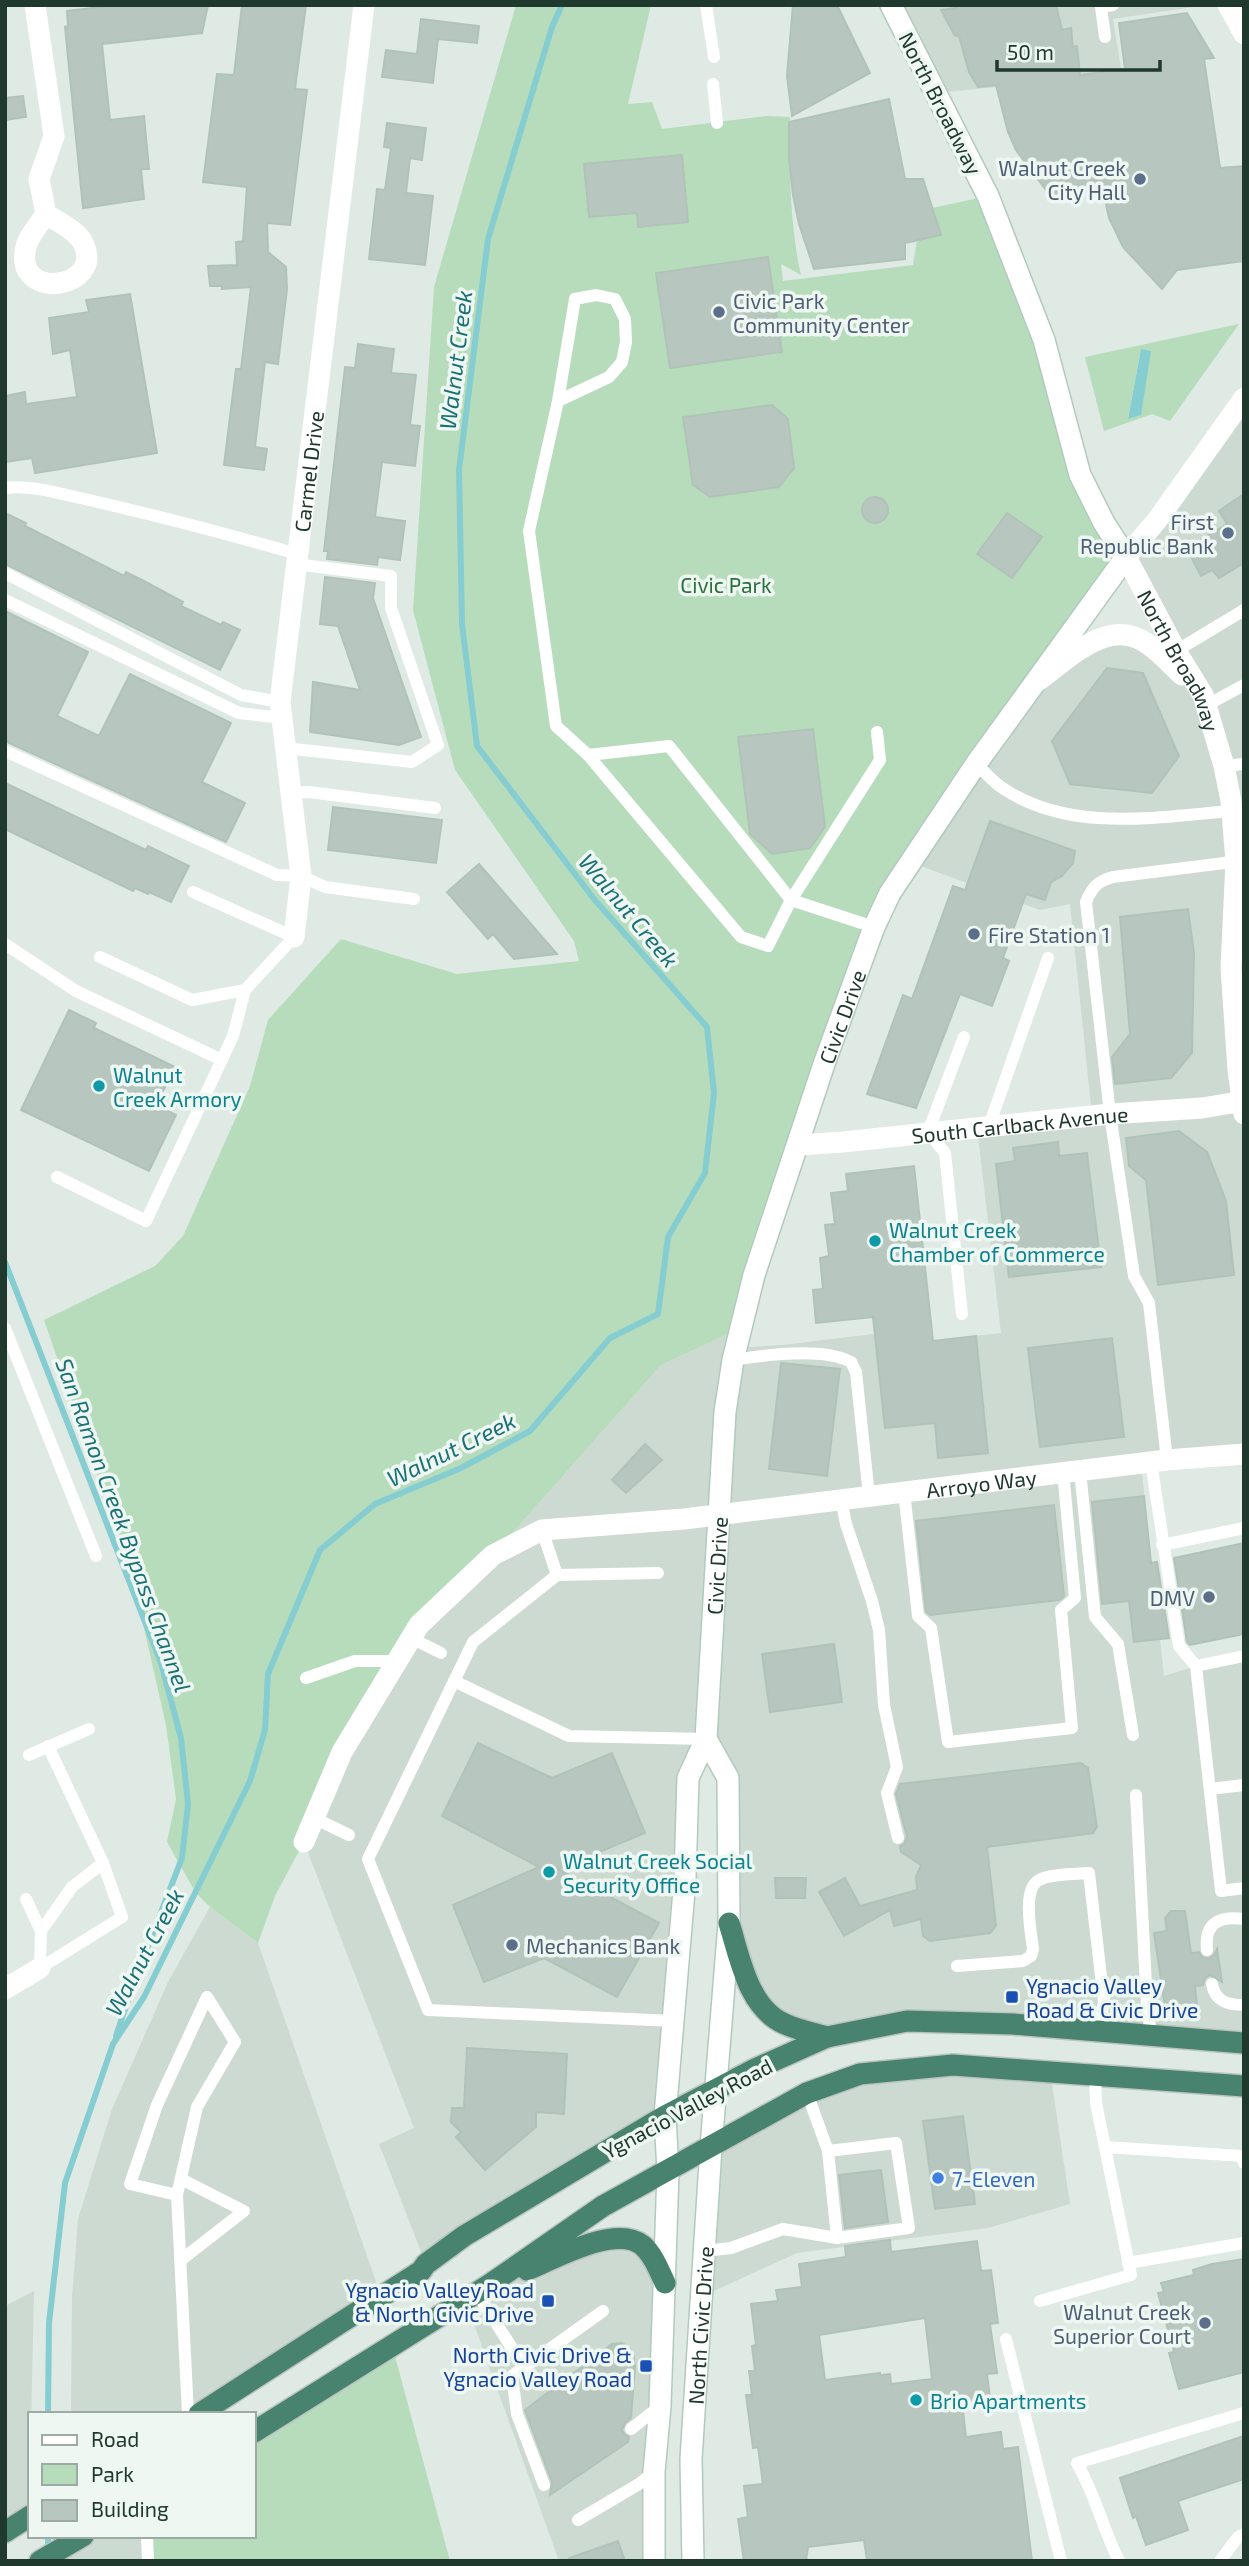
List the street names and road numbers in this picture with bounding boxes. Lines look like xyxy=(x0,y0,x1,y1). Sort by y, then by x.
street label: North Broadway xyxy=(894,28,988,178)
street label: Carmel Drive xyxy=(288,409,328,533)
street label: North Broadway xyxy=(1133,585,1226,734)
street label: Civic Drive xyxy=(813,966,870,1067)
street label: South Carlback Avenue xyxy=(910,1100,1129,1147)
street label: Arroyo Way xyxy=(925,1464,1038,1502)
street label: Civic Drive xyxy=(701,1516,731,1615)
street label: Ygnacio Valley Road xyxy=(598,2053,776,2163)
street label: North Civic Drive xyxy=(682,2245,717,2405)

